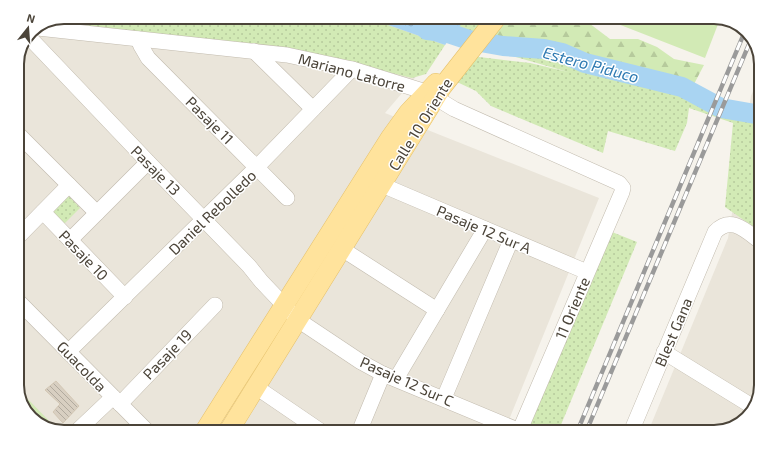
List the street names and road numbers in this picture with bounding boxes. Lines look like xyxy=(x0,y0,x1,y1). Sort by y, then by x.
street label: Mariano Latorre xyxy=(297,49,407,95)
street label: Calle 10 Oriente xyxy=(384,74,456,174)
street label: Pasaje 11 xyxy=(182,92,238,148)
street label: Pasaje 13 xyxy=(127,142,184,199)
street label: Daniel Rebolledo xyxy=(165,166,259,258)
street label: Pasaje 12 Sur A xyxy=(434,201,535,258)
street label: Pasaje 10 xyxy=(55,226,112,285)
street label: 11 Oriente xyxy=(551,274,593,342)
street label: Blest Gana xyxy=(650,295,696,369)
street label: Pasaje 19 xyxy=(139,325,196,383)
street label: Guacolda xyxy=(54,337,110,395)
street label: Pasaje 12 Sur C xyxy=(357,352,457,411)

